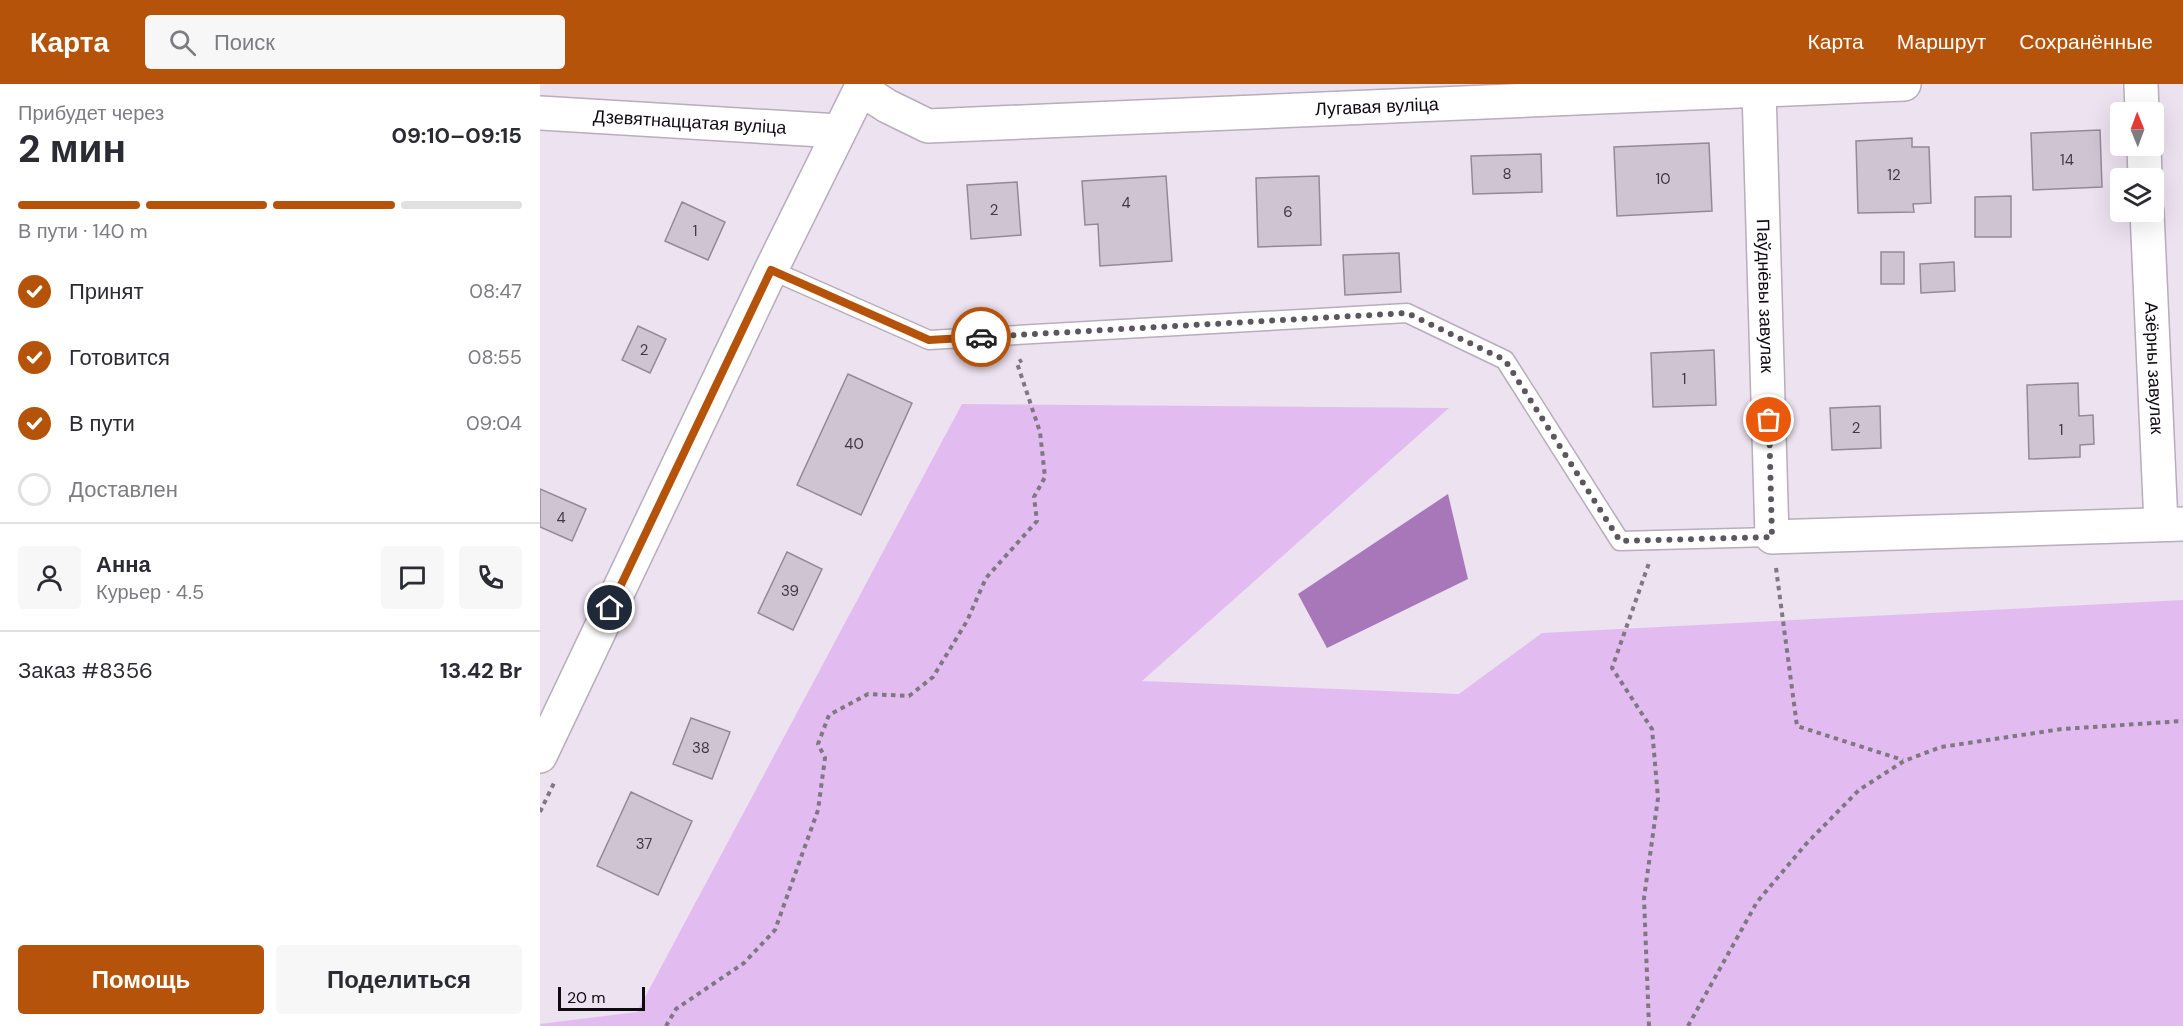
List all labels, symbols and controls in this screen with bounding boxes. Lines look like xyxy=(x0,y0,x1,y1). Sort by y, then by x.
search box xyxy=(145,15,565,69)
text: Карта xyxy=(30,24,109,61)
icon: search xyxy=(166,26,199,59)
text: Поиск xyxy=(214,28,275,57)
text: Карта xyxy=(1808,28,1864,56)
text: Маршрут xyxy=(1897,28,1986,56)
text: Сохранённые xyxy=(2019,28,2153,56)
street label: Лугавая вуліца xyxy=(1315,92,1440,121)
text: Прибудет через xyxy=(18,100,164,126)
north arrow xyxy=(2110,102,2164,156)
map controls xyxy=(2110,102,2164,222)
street label: Дзевятнаццатая вуліца xyxy=(592,104,788,140)
text: 09:10–09:15 xyxy=(391,121,522,150)
text: 2 мин xyxy=(18,123,126,174)
house number: 14 xyxy=(2060,150,2074,170)
house number: 8 xyxy=(1502,164,1512,184)
house number: 12 xyxy=(1887,165,1901,185)
button: layers xyxy=(2110,168,2164,222)
house number: 10 xyxy=(1656,169,1670,189)
house number: 4 xyxy=(1121,193,1131,213)
house number: 2 xyxy=(990,200,998,220)
house number: 6 xyxy=(1283,202,1293,222)
text: В пути · 140 m xyxy=(18,218,148,244)
street label: Паўднёвы завулак xyxy=(1751,218,1779,373)
house number: 1 xyxy=(693,221,697,241)
icon: check xyxy=(18,275,51,308)
text: Принят xyxy=(69,277,143,306)
text: 08:47 xyxy=(469,278,522,304)
street label: Азёрны завулак xyxy=(2139,301,2169,435)
courier xyxy=(951,307,1011,367)
icon: car xyxy=(965,321,998,354)
house number: 2 xyxy=(640,340,648,360)
icon: check xyxy=(18,341,51,374)
text: Готовится xyxy=(69,343,170,372)
text: 08:55 xyxy=(468,344,522,370)
house number: 1 xyxy=(1682,369,1686,389)
pin xyxy=(1743,394,1794,445)
icon: bag xyxy=(1752,403,1785,436)
icon: check xyxy=(18,407,51,440)
text: В пути xyxy=(69,409,135,438)
text: 09:04 xyxy=(466,410,522,436)
house number: 2 xyxy=(1852,418,1860,438)
house number: 1 xyxy=(2059,420,2063,440)
house number: 40 xyxy=(844,434,864,454)
text: Доставлен xyxy=(69,475,178,504)
house number: 4 xyxy=(556,508,566,528)
button: person xyxy=(18,546,81,609)
button: chat xyxy=(381,546,444,609)
button: phone xyxy=(459,546,522,609)
text: Анна xyxy=(96,550,151,579)
text: Курьер · 4.5 xyxy=(96,579,204,605)
house number: 39 xyxy=(781,581,799,601)
pin xyxy=(584,582,635,633)
icon: home xyxy=(593,591,626,624)
text: Заказ #8356 xyxy=(18,656,153,685)
text: 13.42 Br xyxy=(440,656,522,685)
house number: 38 xyxy=(692,738,710,758)
house number: 37 xyxy=(636,834,652,854)
button: Помощь xyxy=(18,945,264,1014)
button: Поделиться xyxy=(276,945,522,1014)
scale bar xyxy=(558,984,645,1012)
text: 20 m xyxy=(567,987,606,1008)

